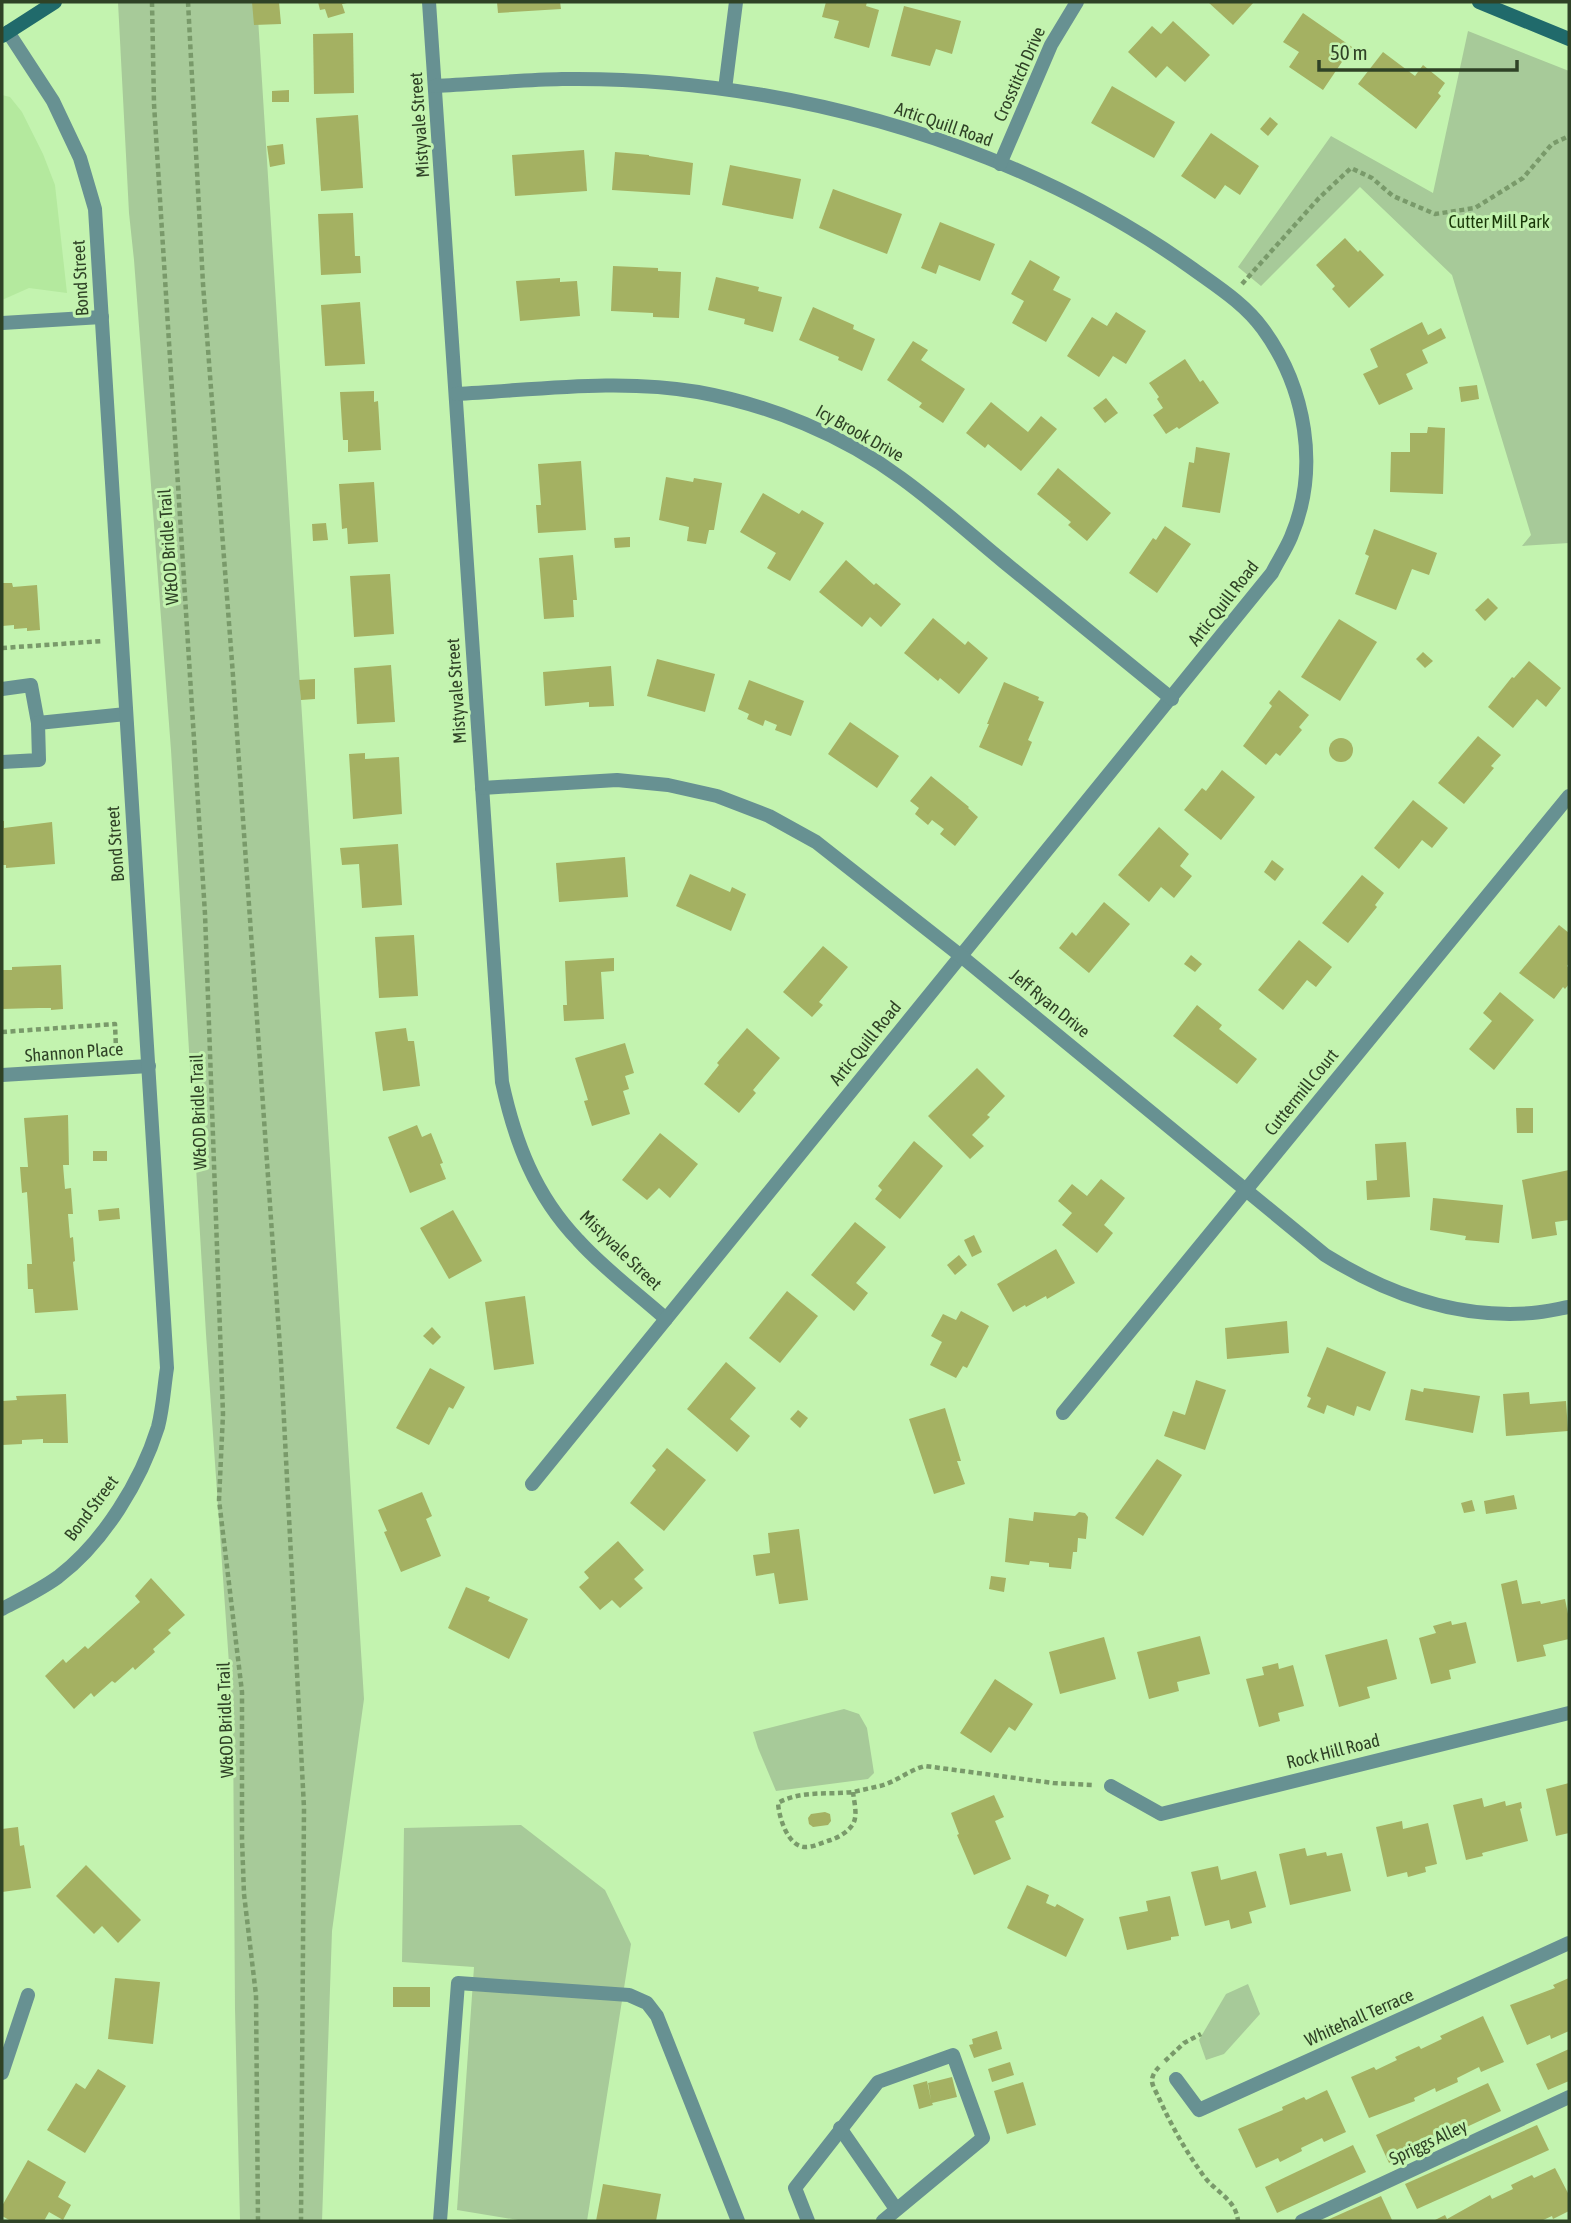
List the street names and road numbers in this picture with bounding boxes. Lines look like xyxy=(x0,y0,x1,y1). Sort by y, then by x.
street label: Crosstitch Drive xyxy=(989,23,1049,125)
street label: Mistyvale Street xyxy=(405,72,433,178)
street label: Artic Quill Road xyxy=(892,97,996,151)
street label: Bond Street xyxy=(68,239,92,317)
street label: Icy Brook Drive xyxy=(812,400,908,466)
street label: W&OD Bridle Trail xyxy=(153,488,183,606)
street label: Artic Quill Road xyxy=(1183,556,1263,650)
street label: Mistyvale Street xyxy=(442,638,470,744)
street label: Bond Street xyxy=(102,805,128,883)
street label: Jeff Ryan Drive xyxy=(1006,964,1094,1042)
street label: Artic Quill Road xyxy=(825,997,905,1089)
street label: Shannon Place xyxy=(24,1038,124,1066)
street label: Cuttermill Court xyxy=(1260,1045,1342,1139)
street label: W&OD Bridle Trail xyxy=(185,1053,211,1170)
street label: Mistyvale Street xyxy=(576,1206,666,1294)
street label: Bond Street xyxy=(60,1471,122,1545)
street label: W&OD Bridle Trail xyxy=(212,1661,238,1778)
street label: Rock Hill Road xyxy=(1284,1729,1382,1773)
street label: Whitehall Terrace xyxy=(1301,1984,1417,2050)
street label: Spriggs Alley xyxy=(1386,2115,1470,2169)

